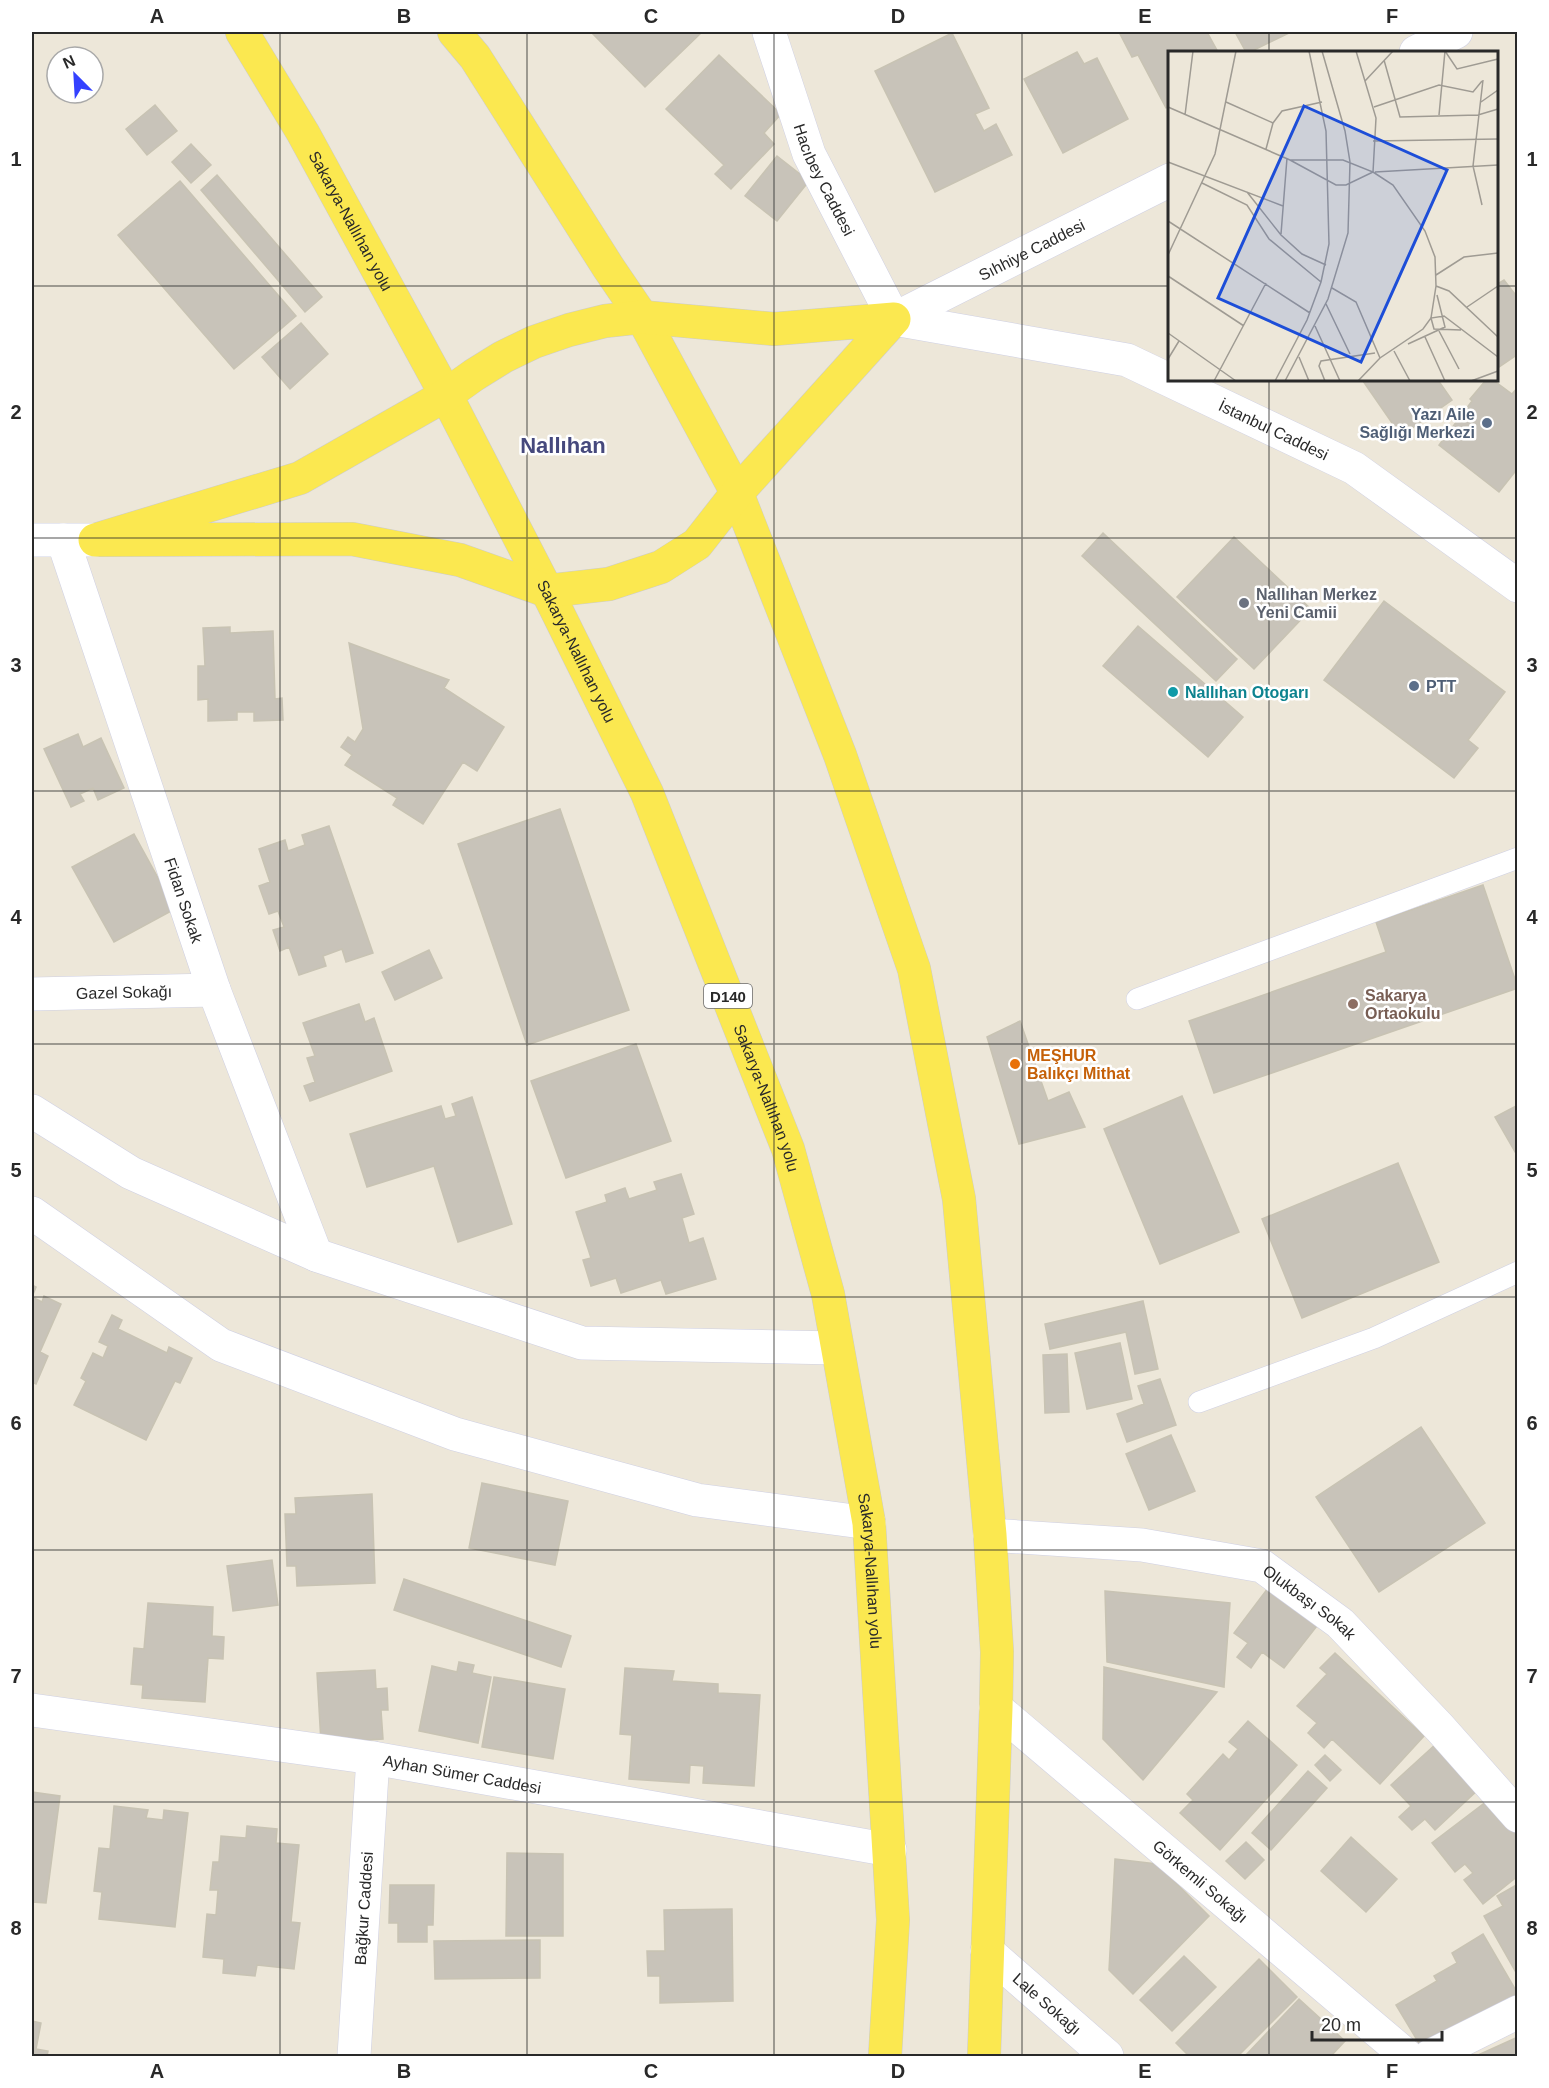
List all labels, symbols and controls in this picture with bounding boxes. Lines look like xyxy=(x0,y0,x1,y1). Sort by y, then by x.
text: A xyxy=(150,5,164,27)
text: B xyxy=(397,5,411,27)
text: C xyxy=(644,5,658,27)
text: D xyxy=(891,5,905,27)
text: E xyxy=(1138,5,1152,27)
text: F xyxy=(1386,5,1398,27)
north arrow xyxy=(45,45,105,105)
inset map xyxy=(1168,51,1498,381)
text: N xyxy=(60,52,78,72)
street label: Hacıbey Caddesi xyxy=(791,122,858,238)
text: 1 xyxy=(10,148,22,170)
street label: Sakarya-Nallıhan yolu xyxy=(306,148,396,294)
text: 1 xyxy=(1526,148,1538,170)
street label: Sıhhiye Caddesi xyxy=(976,216,1087,284)
street label: İstanbul Caddesi xyxy=(1216,396,1331,463)
text: 2 xyxy=(10,401,22,423)
text: 2 xyxy=(1526,401,1538,423)
place label: Yazı Aile Sağlığı Merkezi xyxy=(1359,406,1475,441)
marker: Yazı Aile Sağlığı Merkezi xyxy=(1480,416,1494,430)
district label: Nallıhan xyxy=(520,433,606,458)
street label: Sakarya-Nallıhan yolu xyxy=(534,577,619,725)
place label: Nallıhan Merkez Yeni Camii xyxy=(1256,586,1377,621)
marker: Nallıhan Merkez Yeni Camii xyxy=(1237,596,1251,610)
text: 3 xyxy=(10,654,22,676)
text: 3 xyxy=(1526,654,1538,676)
place label: PTT xyxy=(1426,678,1456,695)
marker: PTT xyxy=(1407,679,1421,693)
place label: Nallıhan Otogarı xyxy=(1185,684,1309,701)
marker: Nallıhan Otogarı xyxy=(1166,685,1180,699)
street label: Fidan Sokak xyxy=(162,855,206,946)
text: 4 xyxy=(10,906,22,928)
text: 4 xyxy=(1526,906,1538,928)
street label: Gazel Sokağı xyxy=(76,982,172,1002)
road number: D140 xyxy=(704,984,752,1008)
place label: Sakarya Ortaokulu xyxy=(1365,987,1441,1022)
marker: Sakarya Ortaokulu xyxy=(1346,997,1360,1011)
street label: Sakarya-Nallıhan yolu xyxy=(731,1022,802,1173)
place label: MEŞHUR Balıkçı Mithat xyxy=(1027,1047,1131,1082)
marker: MEŞHUR Balıkçı Mithat xyxy=(1008,1057,1022,1071)
text: 5 xyxy=(10,1159,22,1181)
text: 5 xyxy=(1526,1159,1538,1181)
text: 6 xyxy=(10,1412,22,1434)
text: 6 xyxy=(1526,1412,1538,1434)
street label: Sakarya-Nallıhan yolu xyxy=(855,1491,885,1649)
street label: Olukbaşı Sokak xyxy=(1260,1561,1360,1644)
text: 7 xyxy=(10,1665,22,1687)
text: 7 xyxy=(1526,1665,1538,1687)
street label: Ayhan Sümer Caddesi xyxy=(382,1752,542,1796)
street label: Görkemli Sokağı xyxy=(1150,1836,1251,1926)
street label: Bağkur Caddesi xyxy=(351,1851,376,1966)
text: 8 xyxy=(10,1917,22,1939)
text: 8 xyxy=(1526,1917,1538,1939)
street label: Lale Sokağı xyxy=(1010,1969,1085,2038)
scale bar xyxy=(1312,2004,1442,2042)
text: 20 m xyxy=(1321,2015,1361,2035)
text: A xyxy=(150,2060,164,2082)
text: B xyxy=(397,2060,411,2082)
text: C xyxy=(644,2060,658,2082)
text: D xyxy=(891,2060,905,2082)
text: E xyxy=(1138,2060,1152,2082)
text: F xyxy=(1386,2060,1398,2082)

